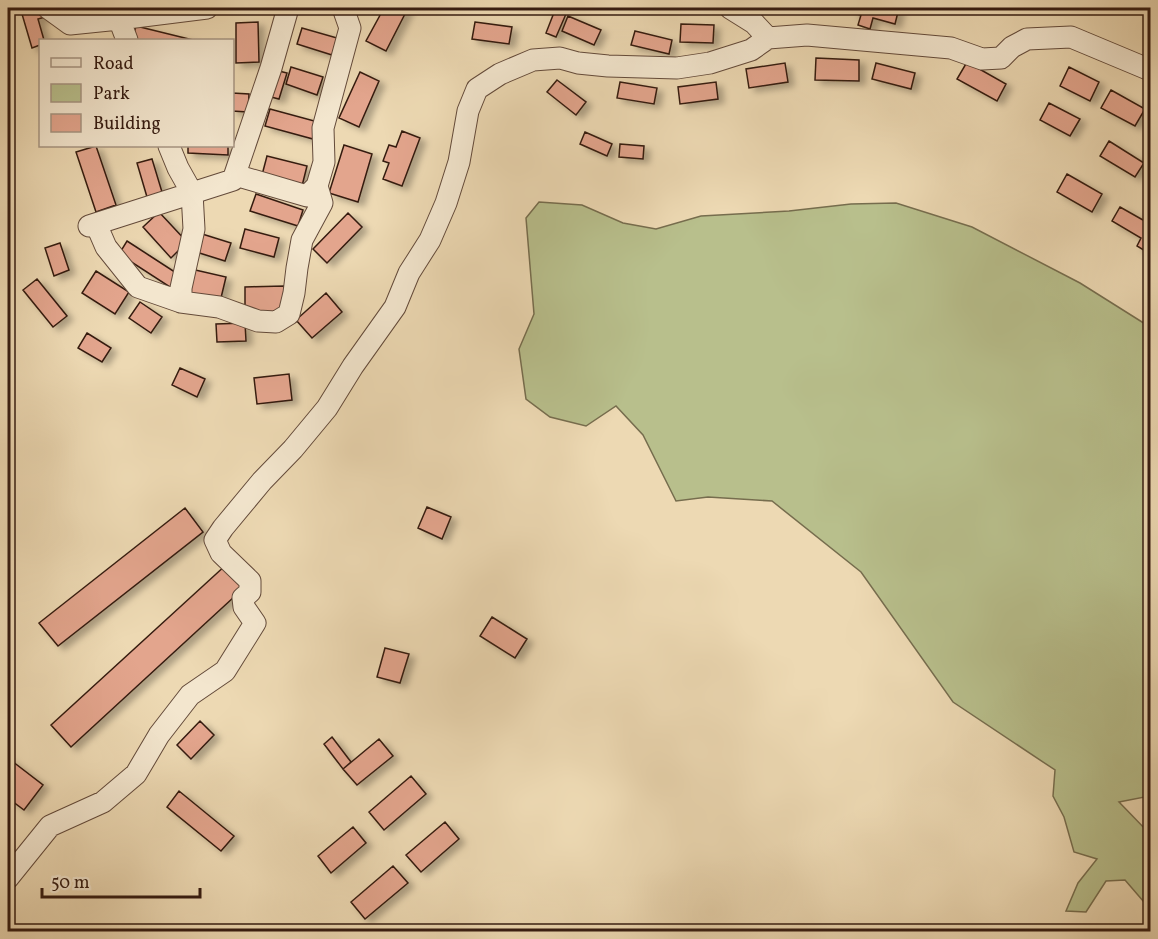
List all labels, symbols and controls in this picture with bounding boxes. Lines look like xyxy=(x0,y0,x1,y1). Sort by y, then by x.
legend xyxy=(39,39,234,147)
text: Road xyxy=(93,52,134,77)
text: Park xyxy=(93,82,130,107)
text: Building xyxy=(93,112,161,137)
scale bar xyxy=(42,861,200,899)
text: 50 m xyxy=(51,871,90,896)

